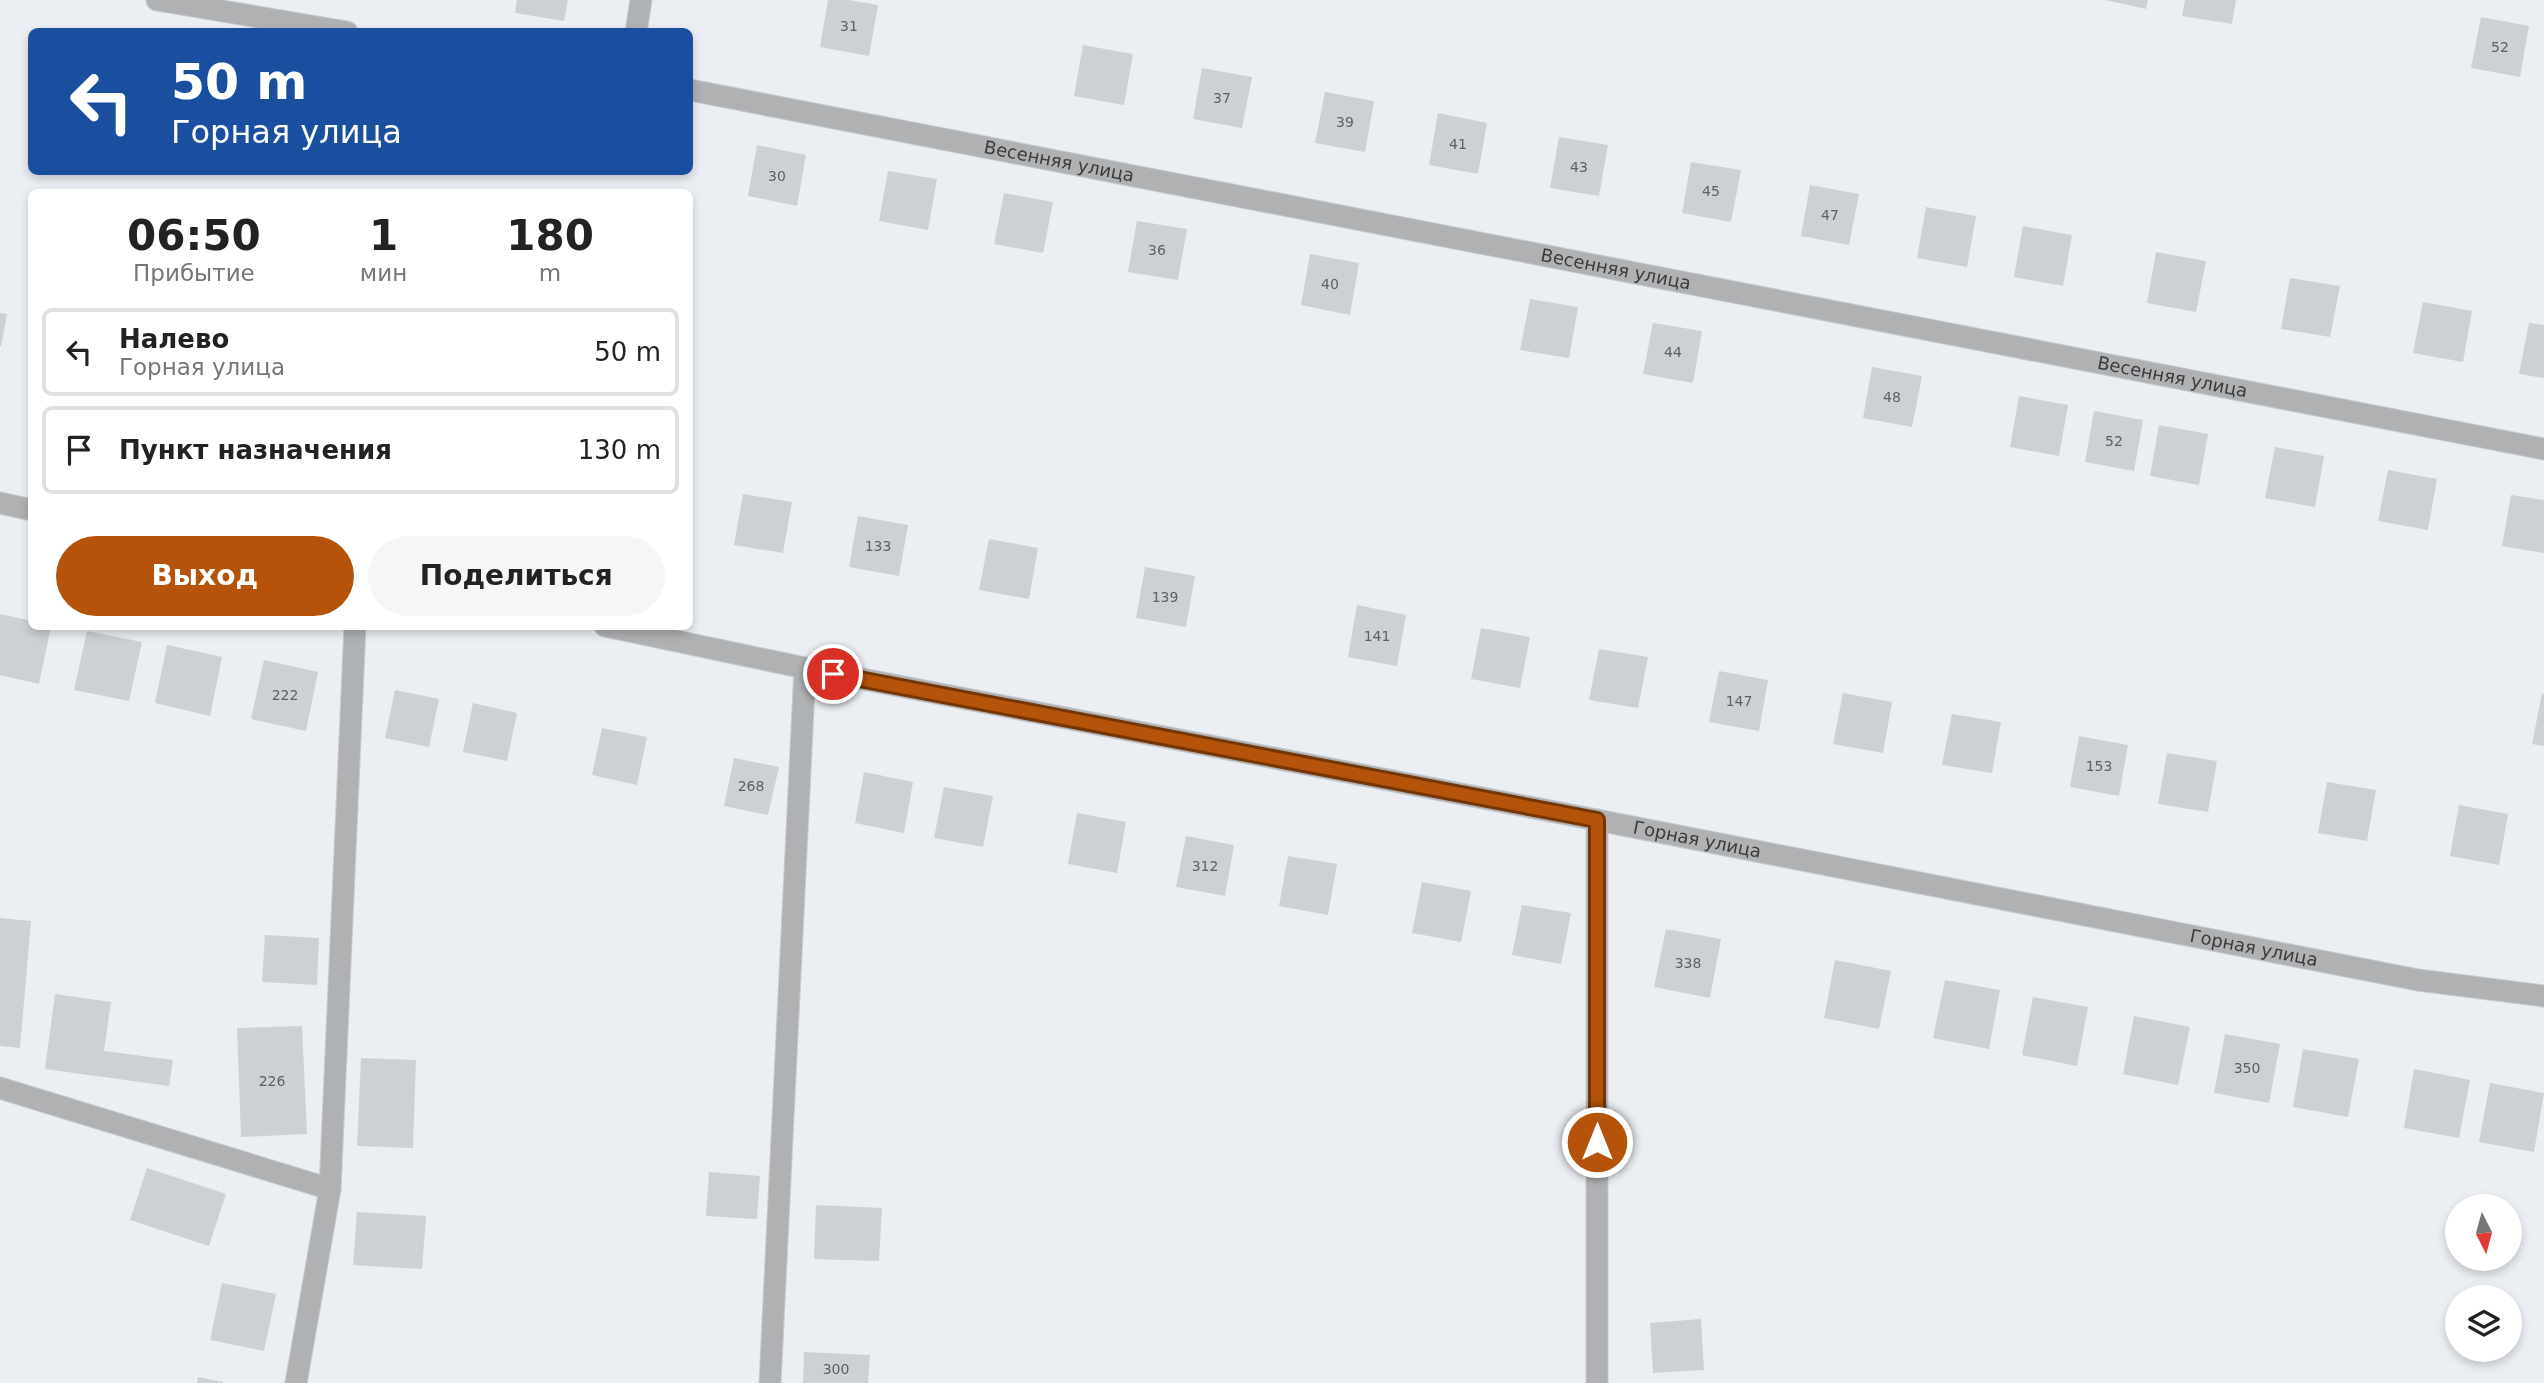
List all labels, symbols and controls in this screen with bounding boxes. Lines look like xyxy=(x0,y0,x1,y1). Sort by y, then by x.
house number: 31 xyxy=(840,18,858,34)
house number: 52 xyxy=(2491,39,2509,55)
text: 50 m xyxy=(171,54,307,111)
icon: left xyxy=(56,56,147,147)
house number: 37 xyxy=(1213,90,1231,106)
text: Горная улица xyxy=(171,113,402,151)
house number: 39 xyxy=(1336,114,1354,130)
street label: Весенняя улица xyxy=(982,136,1136,186)
house number: 41 xyxy=(1449,136,1467,152)
house number: 43 xyxy=(1570,159,1588,175)
house number: 30 xyxy=(768,168,786,184)
house number: 45 xyxy=(1702,183,1720,199)
house number: 47 xyxy=(1821,207,1839,223)
text: 06:50 xyxy=(127,211,261,260)
text: 1 xyxy=(369,211,398,260)
text: 180 xyxy=(506,211,594,260)
house number: 36 xyxy=(1148,242,1166,258)
street label: Весенняя улица xyxy=(1539,244,1693,294)
text: Прибытие xyxy=(133,260,255,286)
text: мин xyxy=(360,260,407,286)
text: m xyxy=(539,260,561,286)
house number: 40 xyxy=(1321,276,1339,292)
text: Налево xyxy=(119,324,229,354)
icon: left xyxy=(60,333,98,371)
text: 50 m xyxy=(594,337,661,367)
house number: 44 xyxy=(1664,344,1682,360)
street label: Весенняя улица xyxy=(2096,352,2249,401)
text: Горная улица xyxy=(119,354,285,380)
house number: 48 xyxy=(1883,389,1901,405)
icon: arrive xyxy=(60,431,98,469)
house number: 52 xyxy=(2105,433,2123,449)
text: Пункт назначения xyxy=(119,435,392,465)
text: 130 m xyxy=(578,435,661,465)
button: Выход xyxy=(56,536,354,616)
button: Поделиться xyxy=(368,536,665,616)
house number: 133 xyxy=(865,538,891,554)
house number: 139 xyxy=(1152,589,1178,605)
house number: 141 xyxy=(1364,628,1390,644)
pin xyxy=(803,644,863,704)
icon: arrive xyxy=(814,655,852,693)
house number: 222 xyxy=(272,687,298,703)
house number: 147 xyxy=(1726,693,1752,709)
house number: 153 xyxy=(2086,758,2112,774)
house number: 268 xyxy=(738,778,764,794)
street label: Горная улица xyxy=(1632,816,1763,862)
house number: 312 xyxy=(1192,858,1218,874)
street label: Горная улица xyxy=(2188,925,2320,970)
house number: 338 xyxy=(1675,955,1701,971)
house number: 350 xyxy=(2234,1060,2260,1076)
house number: 226 xyxy=(259,1073,285,1089)
position arrow xyxy=(1560,1105,1634,1179)
north arrow xyxy=(2445,1194,2522,1270)
map controls xyxy=(2445,1194,2522,1362)
button: layers xyxy=(2445,1285,2522,1362)
house number: 300 xyxy=(823,1361,849,1377)

